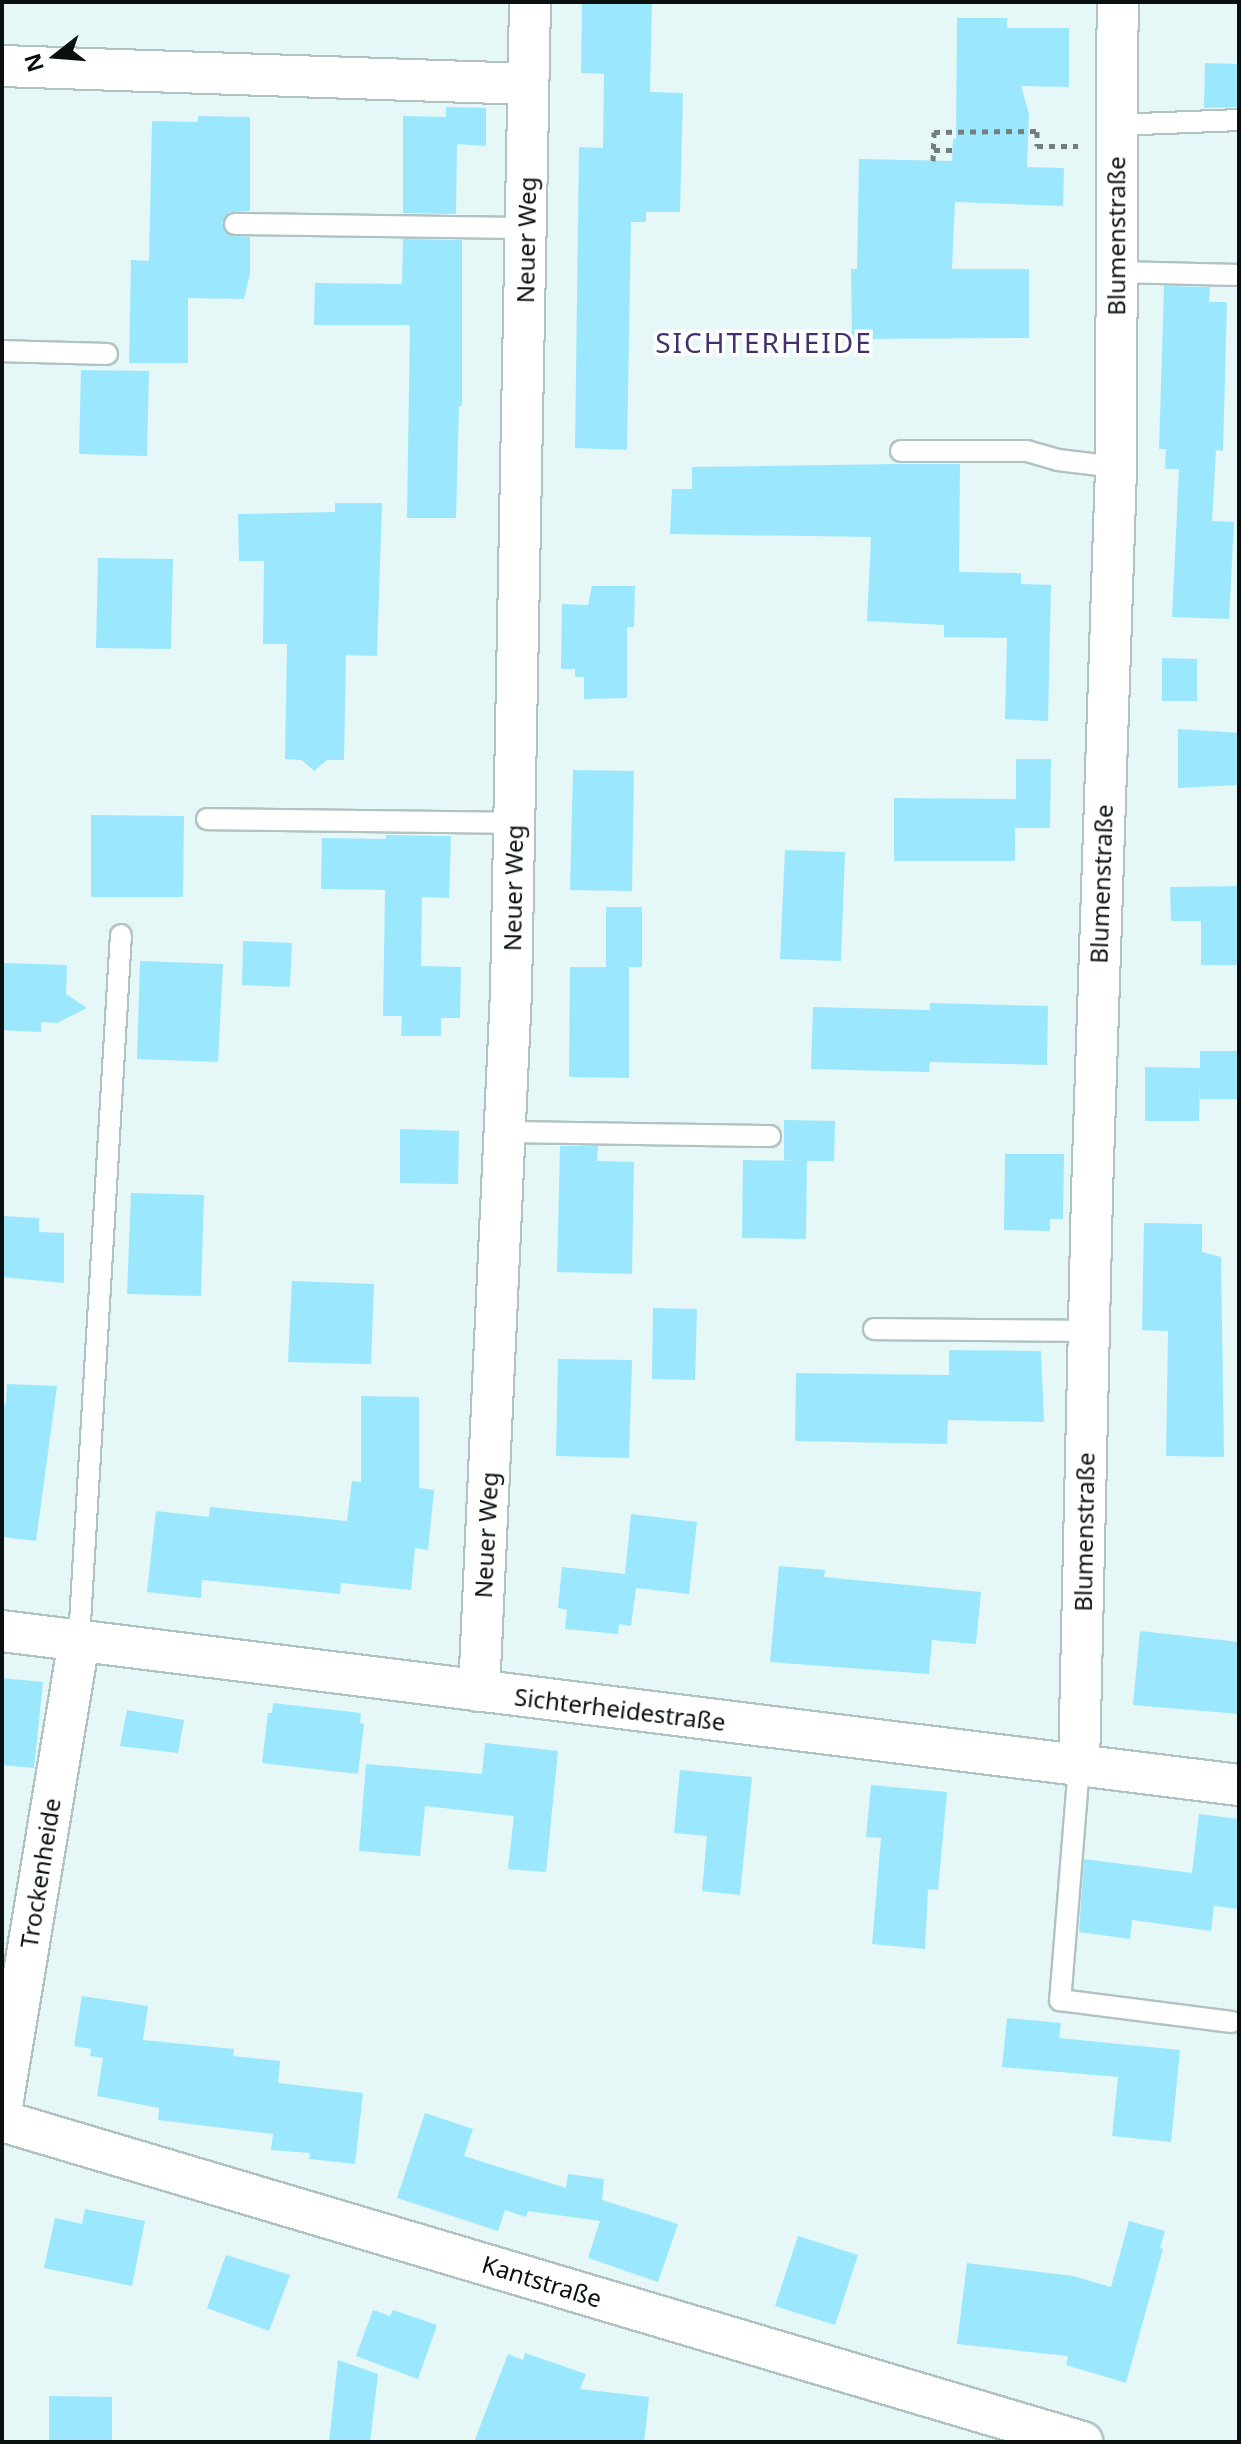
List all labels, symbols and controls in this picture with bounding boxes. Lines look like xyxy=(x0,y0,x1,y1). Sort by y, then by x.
north arrow xyxy=(16,16,96,96)
text: N xyxy=(16,50,50,76)
street label: Blumenstraße xyxy=(1102,156,1130,316)
street label: Neuer Weg xyxy=(510,177,542,303)
district label: SICHTERHEIDE xyxy=(655,325,873,359)
street label: Blumenstraße xyxy=(1084,804,1118,964)
street label: Neuer Weg xyxy=(497,825,529,951)
street label: Blumenstraße xyxy=(1068,1452,1100,1612)
street label: Neuer Weg xyxy=(468,1471,504,1599)
street label: Sichterheidestraße xyxy=(513,1682,727,1736)
street label: Trockenheide xyxy=(14,1796,66,1950)
street label: Kantstraße xyxy=(479,2249,605,2313)

